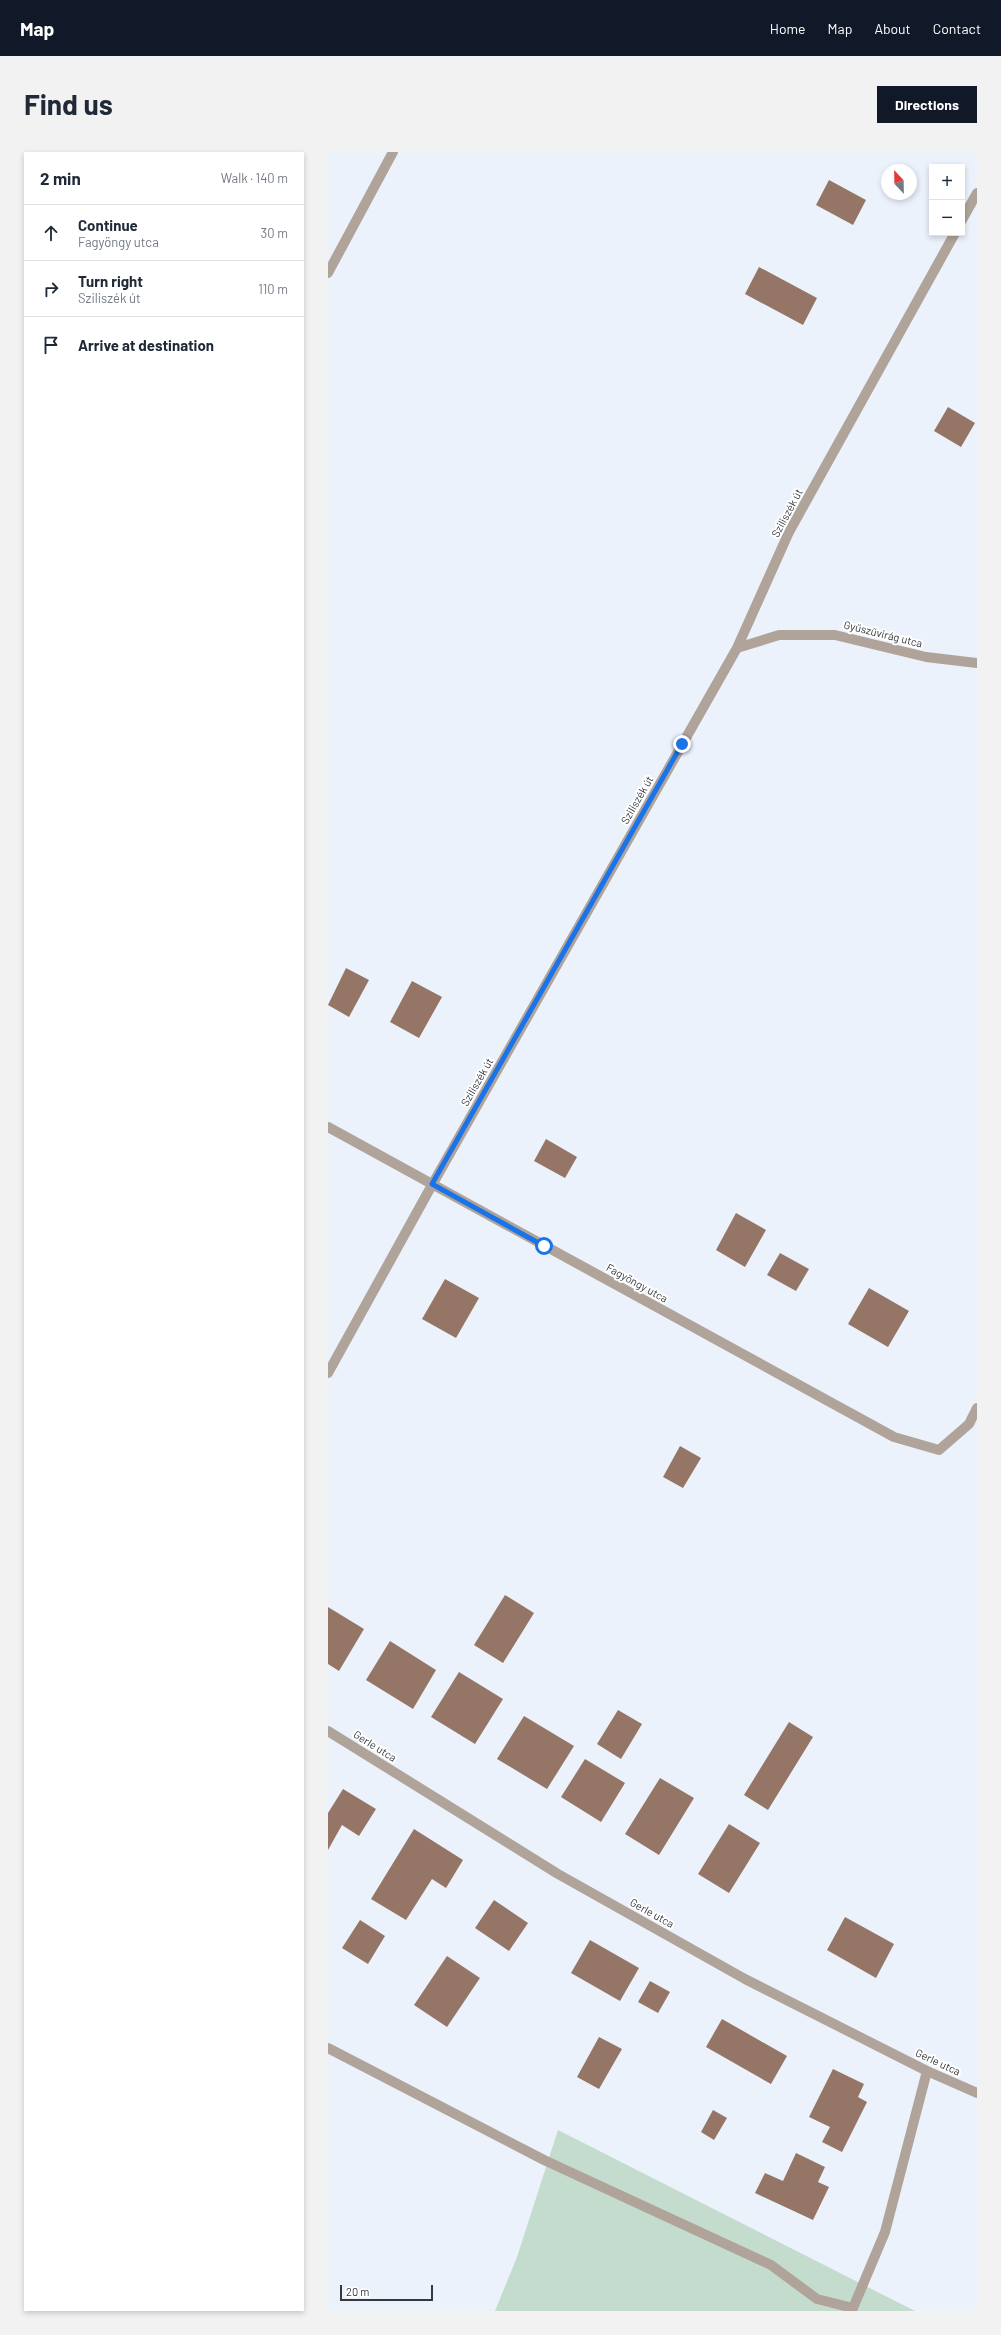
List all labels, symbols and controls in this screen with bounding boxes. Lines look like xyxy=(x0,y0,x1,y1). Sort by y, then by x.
text: Map xyxy=(20,17,54,40)
text: Home xyxy=(770,20,806,37)
text: Map xyxy=(828,20,852,37)
text: About xyxy=(874,20,911,37)
text: Contact xyxy=(933,20,981,37)
button: Directions xyxy=(877,86,977,123)
text: Find us xyxy=(24,87,113,121)
north arrow xyxy=(881,164,917,200)
map controls xyxy=(929,164,965,236)
button: + xyxy=(929,164,965,200)
text: 2 min xyxy=(40,168,81,188)
text: Walk · 140 m xyxy=(221,170,288,186)
button: − xyxy=(929,200,965,236)
text: Continue xyxy=(78,216,138,234)
icon: ahead xyxy=(40,222,62,244)
text: 30 m xyxy=(261,225,288,241)
text: Fagyöngy utca xyxy=(78,234,159,250)
text: Turn right xyxy=(78,272,143,290)
icon: right xyxy=(40,278,62,300)
text: 110 m xyxy=(258,281,288,297)
text: Sziliszék út xyxy=(78,290,141,306)
icon: arrive xyxy=(40,334,62,356)
text: Arrive at destination xyxy=(78,336,214,354)
street label: Sziliszék út xyxy=(768,486,805,539)
street label: Gyűszűvirág utca xyxy=(842,617,924,650)
route end xyxy=(673,735,691,753)
street label: Sziliszék út xyxy=(618,773,655,826)
street label: Sziliszék út xyxy=(458,1055,495,1108)
route start xyxy=(535,1237,553,1255)
street label: Fagyöngy utca xyxy=(604,1260,670,1305)
street label: Gerle utca xyxy=(351,1727,399,1764)
street label: Gerle utca xyxy=(628,1895,677,1930)
street label: Gerle utca xyxy=(914,2045,963,2078)
scale bar xyxy=(340,2283,433,2302)
text: 20 m xyxy=(346,2285,369,2298)

